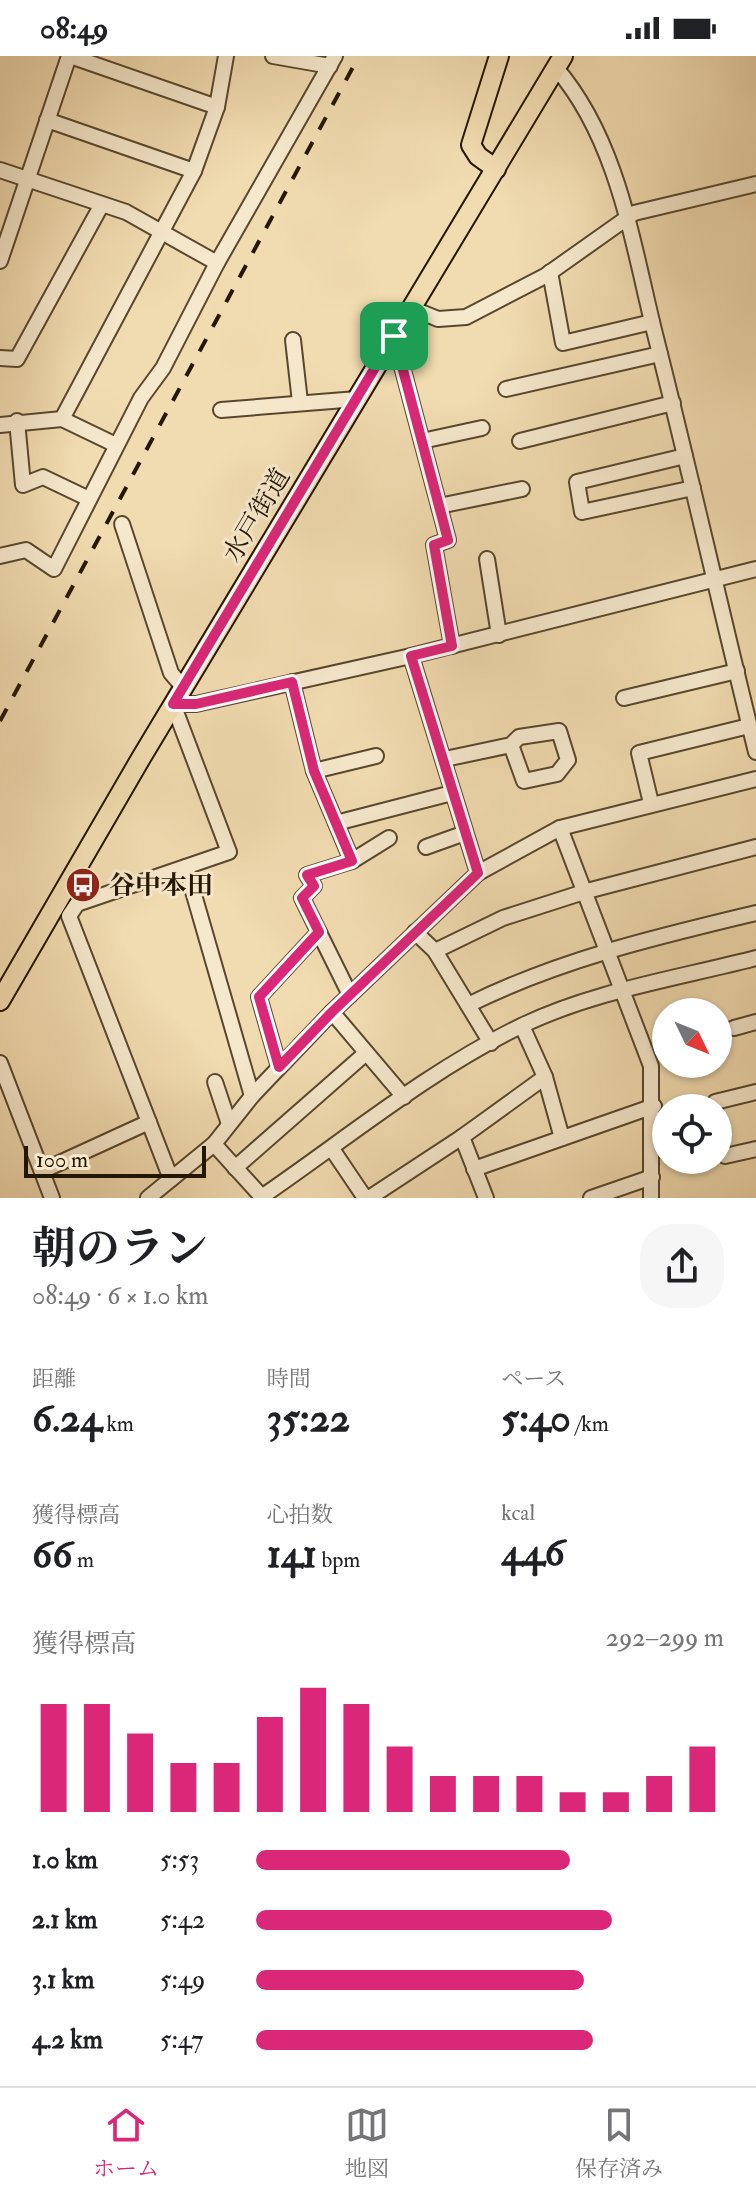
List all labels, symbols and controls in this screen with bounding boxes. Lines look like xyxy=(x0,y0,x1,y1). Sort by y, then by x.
text: 08:49 xyxy=(40,10,108,47)
pin xyxy=(360,302,428,370)
icon: arrive xyxy=(372,314,416,358)
street label: 水戸街道 xyxy=(216,463,297,568)
bus stop icon: 谷中本田 xyxy=(64,866,102,904)
place label: 谷中本田 xyxy=(109,870,213,902)
north arrow xyxy=(652,998,732,1078)
map controls xyxy=(652,998,732,1174)
button: locate xyxy=(652,1094,732,1174)
scale bar xyxy=(24,1142,206,1178)
text: 100 m xyxy=(36,1146,88,1174)
text: 朝のラン xyxy=(32,1222,208,1277)
button: share xyxy=(640,1224,724,1308)
text: 08:49 · 6 × 1.0 km xyxy=(32,1280,209,1312)
text: 距離 xyxy=(32,1365,76,1393)
text: 時間 xyxy=(267,1365,311,1393)
text: ペース xyxy=(501,1365,566,1393)
text: 6.24 xyxy=(32,1393,102,1444)
text: 35:22 xyxy=(267,1393,350,1444)
text: 5:40 xyxy=(501,1393,571,1444)
text: km xyxy=(102,1410,134,1438)
text: /km xyxy=(571,1410,609,1438)
text: kcal xyxy=(501,1499,535,1527)
text: 獲得標高 xyxy=(32,1501,120,1529)
text: 心拍数 xyxy=(267,1501,333,1529)
text: 446 xyxy=(501,1527,565,1578)
text: 66 xyxy=(32,1529,72,1580)
text: 141 xyxy=(267,1529,317,1580)
text: m xyxy=(72,1546,94,1574)
text: bpm xyxy=(317,1546,360,1574)
text: 292–299 m xyxy=(606,1622,724,1654)
text: 獲得標高 xyxy=(32,1628,136,1660)
text: 1.0 km xyxy=(32,1844,98,1876)
text: 5:53 xyxy=(160,1844,199,1876)
text: 2.1 km xyxy=(32,1904,98,1936)
text: 5:42 xyxy=(160,1904,205,1936)
text: 3.1 km xyxy=(32,1964,94,1996)
text: 5:49 xyxy=(160,1964,205,1996)
text: 4.2 km xyxy=(32,2024,103,2056)
text: 5:47 xyxy=(160,2024,203,2056)
tab: ホーム xyxy=(93,2103,159,2183)
tab: 地図 xyxy=(345,2103,389,2183)
tab: 保存済み xyxy=(575,2103,663,2183)

